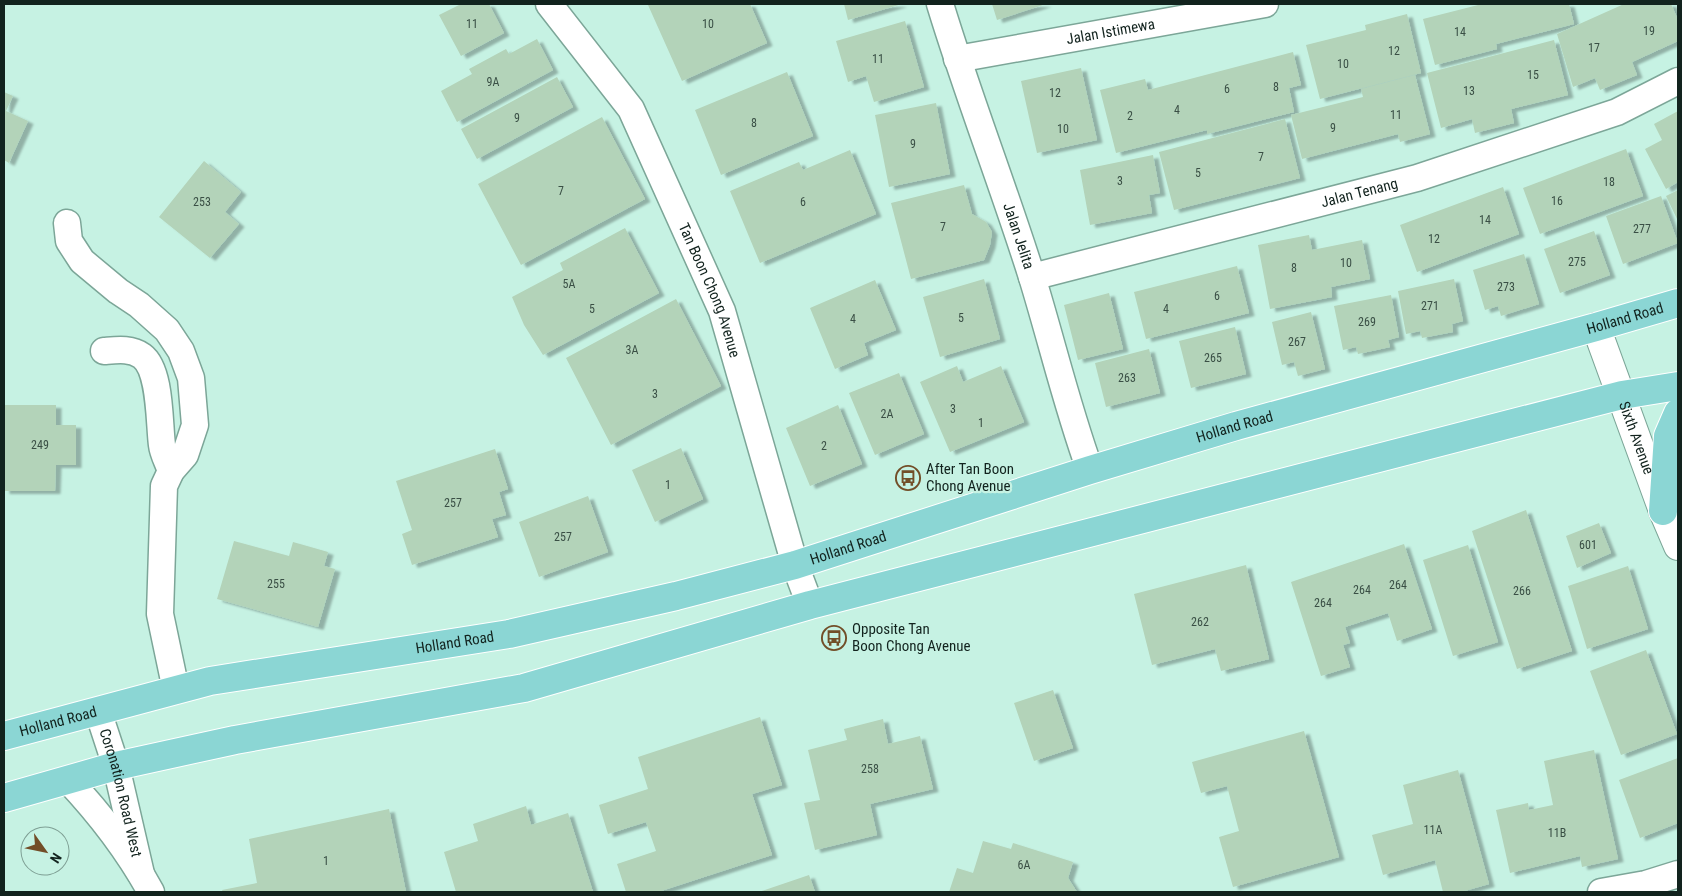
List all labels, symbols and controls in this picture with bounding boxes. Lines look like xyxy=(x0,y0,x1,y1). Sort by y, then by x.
street label: Jalan Istimewa xyxy=(1065,15,1156,48)
house number: 11 xyxy=(466,17,478,31)
house number: 10 xyxy=(702,17,714,31)
house number: 19 xyxy=(1643,24,1655,38)
house number: 14 xyxy=(1454,25,1466,39)
house number: 17 xyxy=(1588,41,1600,55)
house number: 12 xyxy=(1388,44,1400,58)
house number: 11 xyxy=(872,52,884,66)
house number: 10 xyxy=(1337,57,1349,71)
house number: 15 xyxy=(1527,68,1539,82)
house number: 9A xyxy=(487,75,500,89)
house number: 8 xyxy=(1273,80,1279,94)
house number: 6 xyxy=(1224,82,1230,96)
house number: 13 xyxy=(1463,84,1475,98)
house number: 12 xyxy=(1049,86,1061,100)
house number: 4 xyxy=(1174,103,1180,117)
house number: 11 xyxy=(1390,108,1402,122)
house number: 2 xyxy=(1127,109,1133,123)
house number: 9 xyxy=(514,111,520,125)
house number: 8 xyxy=(751,116,757,130)
house number: 9 xyxy=(1330,121,1336,135)
house number: 10 xyxy=(1057,122,1069,136)
house number: 9 xyxy=(910,137,916,151)
house number: 7 xyxy=(1258,150,1264,164)
house number: 5 xyxy=(1195,166,1201,180)
house number: 3 xyxy=(1117,174,1123,188)
street label: Jalan Tenang xyxy=(1319,174,1400,211)
house number: 18 xyxy=(1603,175,1615,189)
house number: 7 xyxy=(558,184,564,198)
house number: 16 xyxy=(1551,194,1563,208)
house number: 253 xyxy=(193,195,211,209)
house number: 6 xyxy=(800,195,806,209)
street label: Jalan Jelita xyxy=(999,201,1038,271)
house number: 14 xyxy=(1479,213,1491,227)
street label: Tan Boon Chong Avenue xyxy=(675,220,744,360)
house number: 7 xyxy=(940,220,946,234)
house number: 277 xyxy=(1633,222,1651,236)
house number: 12 xyxy=(1428,232,1440,246)
house number: 275 xyxy=(1568,255,1586,269)
house number: 10 xyxy=(1340,256,1352,270)
house number: 8 xyxy=(1291,261,1297,275)
house number: 5A xyxy=(563,277,576,291)
house number: 273 xyxy=(1497,280,1515,294)
house number: 6 xyxy=(1214,289,1220,303)
house number: 271 xyxy=(1421,299,1439,313)
street label: Holland Road xyxy=(1584,299,1665,338)
house number: 5 xyxy=(589,302,595,316)
house number: 4 xyxy=(1163,302,1169,316)
house number: 5 xyxy=(958,311,964,325)
house number: 4 xyxy=(850,312,856,326)
house number: 269 xyxy=(1358,315,1376,329)
house number: 267 xyxy=(1288,335,1306,349)
house number: 3A xyxy=(626,343,639,357)
house number: 265 xyxy=(1204,351,1222,365)
house number: 263 xyxy=(1118,371,1136,385)
house number: 3 xyxy=(652,387,658,401)
street label: Sixth Avenue xyxy=(1615,399,1658,477)
house number: 3 xyxy=(950,402,956,416)
house number: 2A xyxy=(881,407,894,421)
street label: Holland Road xyxy=(1194,407,1275,446)
house number: 1 xyxy=(978,416,984,430)
house number: 249 xyxy=(31,438,49,452)
house number: 2 xyxy=(821,439,827,453)
place label: After Tan Boon Chong Avenue xyxy=(926,460,1014,495)
bus stop icon: After Tan Boon Chong Avenue xyxy=(895,465,921,491)
house number: 1 xyxy=(665,478,671,492)
house number: 257 xyxy=(444,496,462,510)
street label: Holland Road xyxy=(808,527,889,569)
house number: 257 xyxy=(554,530,572,544)
house number: 601 xyxy=(1579,538,1597,552)
house number: 255 xyxy=(267,577,285,591)
house number: 264 xyxy=(1389,578,1407,592)
house number: 264 xyxy=(1353,583,1371,597)
house number: 266 xyxy=(1513,584,1531,598)
house number: 264 xyxy=(1314,596,1332,610)
house number: 262 xyxy=(1191,615,1209,629)
place label: Opposite Tan Boon Chong Avenue xyxy=(852,620,971,655)
bus stop icon: Opposite Tan Boon Chong Avenue xyxy=(821,625,847,651)
street label: Holland Road xyxy=(414,627,495,658)
street label: Holland Road xyxy=(17,703,99,740)
street label: Coronation Road West xyxy=(95,726,146,859)
house number: 258 xyxy=(861,762,879,776)
house number: 11A xyxy=(1424,823,1442,837)
north arrow xyxy=(20,826,70,876)
house number: 11B xyxy=(1548,826,1566,840)
text: N xyxy=(47,850,65,866)
house number: 1 xyxy=(323,854,329,868)
house number: 6A xyxy=(1018,858,1031,872)

